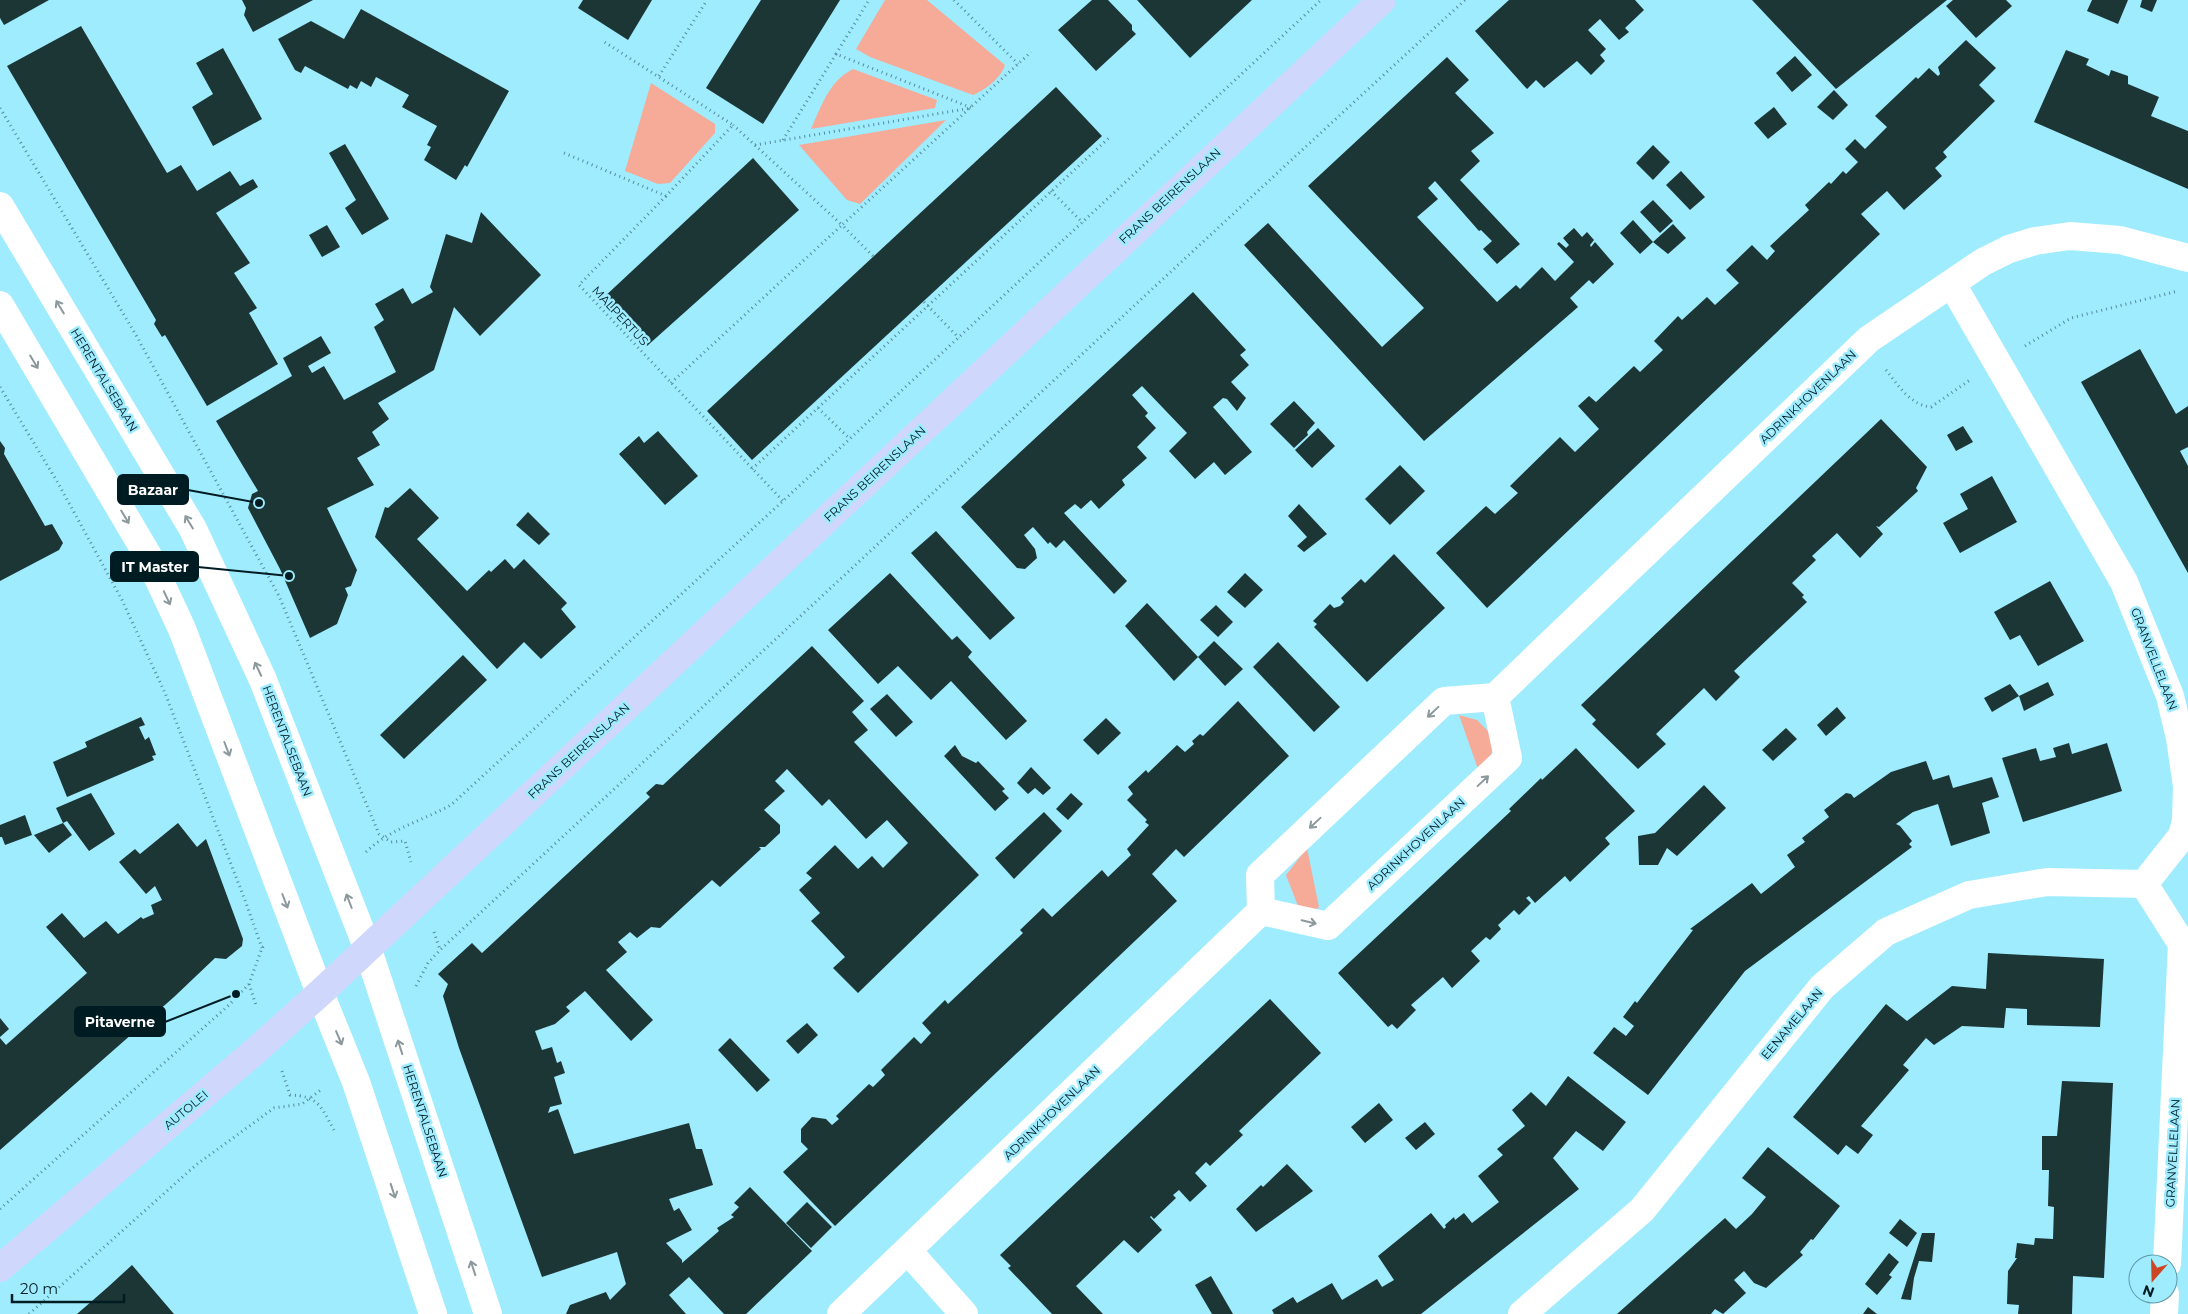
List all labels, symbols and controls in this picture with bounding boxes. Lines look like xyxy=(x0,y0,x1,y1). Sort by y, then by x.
street label: FRANS BEIRENSLAAN xyxy=(1116,145,1224,247)
street label: MALPERTUS xyxy=(589,283,652,349)
one-way arrow xyxy=(55,301,65,315)
street label: HERENTALSEBAAN xyxy=(68,325,141,434)
street label: ADRINKHOVENLAAN xyxy=(1756,347,1859,447)
one-way arrow xyxy=(29,354,39,368)
street label: FRANS BEIRENSLAAN xyxy=(821,423,929,525)
callout: Bazaar xyxy=(118,475,188,504)
text: Bazaar xyxy=(128,481,178,499)
one-way arrow xyxy=(121,509,131,524)
one-way arrow xyxy=(183,515,193,529)
callout: IT Master xyxy=(111,552,198,581)
text: IT Master xyxy=(121,558,189,576)
one-way arrow xyxy=(163,590,173,605)
street label: GRANVELLELAAN xyxy=(2128,605,2181,712)
one-way arrow xyxy=(252,662,262,677)
street label: HERENTALSEBAAN xyxy=(259,683,316,798)
street label: FRANS BEIRENSLAAN xyxy=(525,700,633,802)
one-way arrow xyxy=(1427,706,1440,718)
one-way arrow xyxy=(223,741,233,756)
one-way arrow xyxy=(1477,775,1490,787)
street label: ADRINKHOVENLAAN xyxy=(1363,794,1468,893)
one-way arrow xyxy=(1308,817,1321,829)
one-way arrow xyxy=(281,893,290,908)
one-way arrow xyxy=(344,894,354,909)
one-way arrow xyxy=(1300,918,1316,927)
street label: EENAMELAAN xyxy=(1758,985,1826,1062)
callout: Pitaverne xyxy=(75,1007,165,1036)
text: Pitaverne xyxy=(85,1013,155,1031)
one-way arrow xyxy=(334,1030,344,1045)
one-way arrow xyxy=(395,1040,404,1055)
street label: HERENTALSEBAAN xyxy=(400,1063,451,1179)
street label: ADRINKHOVENLAAN xyxy=(1000,1063,1103,1163)
street label: AUTOLEI xyxy=(160,1087,211,1133)
street label: GRANVELLELAAN xyxy=(2162,1098,2183,1208)
one-way arrow xyxy=(388,1183,398,1199)
north arrow xyxy=(2128,1254,2178,1304)
one-way arrow xyxy=(468,1260,477,1276)
scale bar xyxy=(12,1272,125,1304)
text: 20 m xyxy=(20,1279,58,1298)
text: N xyxy=(2140,1281,2157,1302)

